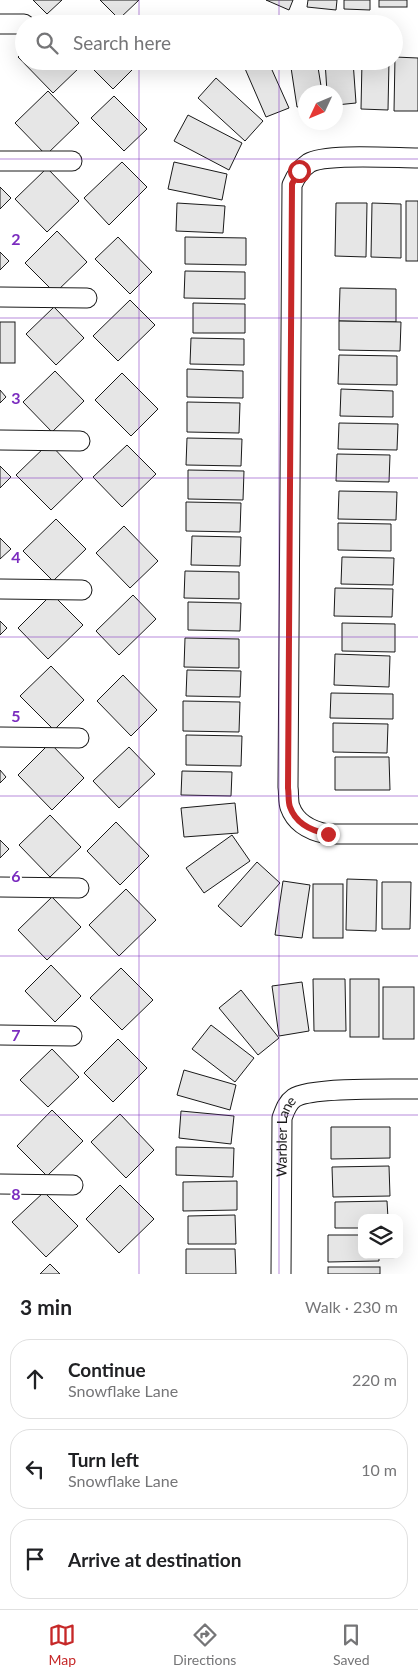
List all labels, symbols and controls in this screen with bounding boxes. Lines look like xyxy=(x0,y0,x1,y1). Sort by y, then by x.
search box xyxy=(15,15,403,70)
icon: search xyxy=(33,29,61,57)
text: Search here xyxy=(73,31,171,54)
north arrow xyxy=(298,85,343,130)
route start xyxy=(288,160,311,183)
text: 2 xyxy=(11,229,21,248)
text: 3 xyxy=(11,388,21,407)
text: 4 xyxy=(11,547,21,566)
text: 5 xyxy=(11,706,21,725)
route end xyxy=(317,823,340,846)
text: 6 xyxy=(11,866,21,885)
text: 7 xyxy=(11,1025,21,1044)
street label: Warbler Lane xyxy=(273,1092,299,1177)
text: 8 xyxy=(11,1184,21,1203)
map controls xyxy=(358,1214,403,1259)
button: layers xyxy=(358,1214,403,1259)
text: 3 min xyxy=(20,1294,72,1319)
text: Walk · 230 m xyxy=(305,1297,398,1316)
text: Continue xyxy=(68,1358,146,1381)
icon: ahead xyxy=(21,1365,49,1393)
text: 220 m xyxy=(352,1370,397,1389)
text: Snowflake Lane xyxy=(68,1381,178,1400)
text: Turn left xyxy=(68,1448,139,1471)
icon: left xyxy=(21,1455,49,1483)
text: 10 m xyxy=(361,1460,397,1479)
text: Snowflake Lane xyxy=(68,1471,178,1490)
icon: arrive xyxy=(21,1545,49,1573)
text: Arrive at destination xyxy=(68,1548,241,1571)
tab: Map xyxy=(48,1621,76,1668)
tab: Directions xyxy=(173,1621,236,1668)
tab: Saved xyxy=(333,1621,370,1668)

